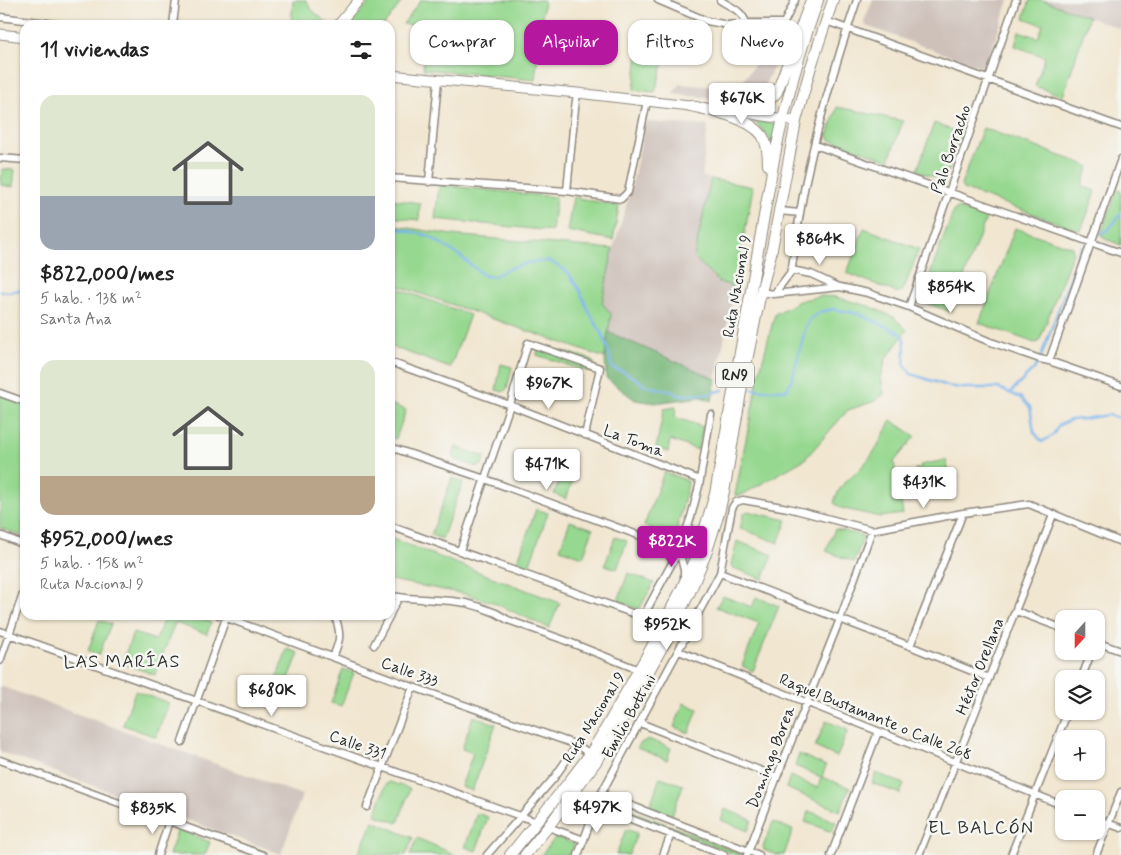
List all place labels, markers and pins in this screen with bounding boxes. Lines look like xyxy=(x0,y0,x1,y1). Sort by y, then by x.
pin: $676K xyxy=(707,82,777,125)
pin: $864K xyxy=(785,224,855,266)
pin: $854K xyxy=(916,272,986,314)
pin: $967K xyxy=(514,368,584,410)
pin: $471K xyxy=(512,448,582,491)
pin: $431K xyxy=(889,466,959,509)
pin: $822K xyxy=(637,526,707,568)
pin: $952K xyxy=(632,608,702,651)
pin: $680K xyxy=(237,674,307,717)
pin: $835K xyxy=(118,792,188,835)
pin: $497K xyxy=(562,792,632,834)

